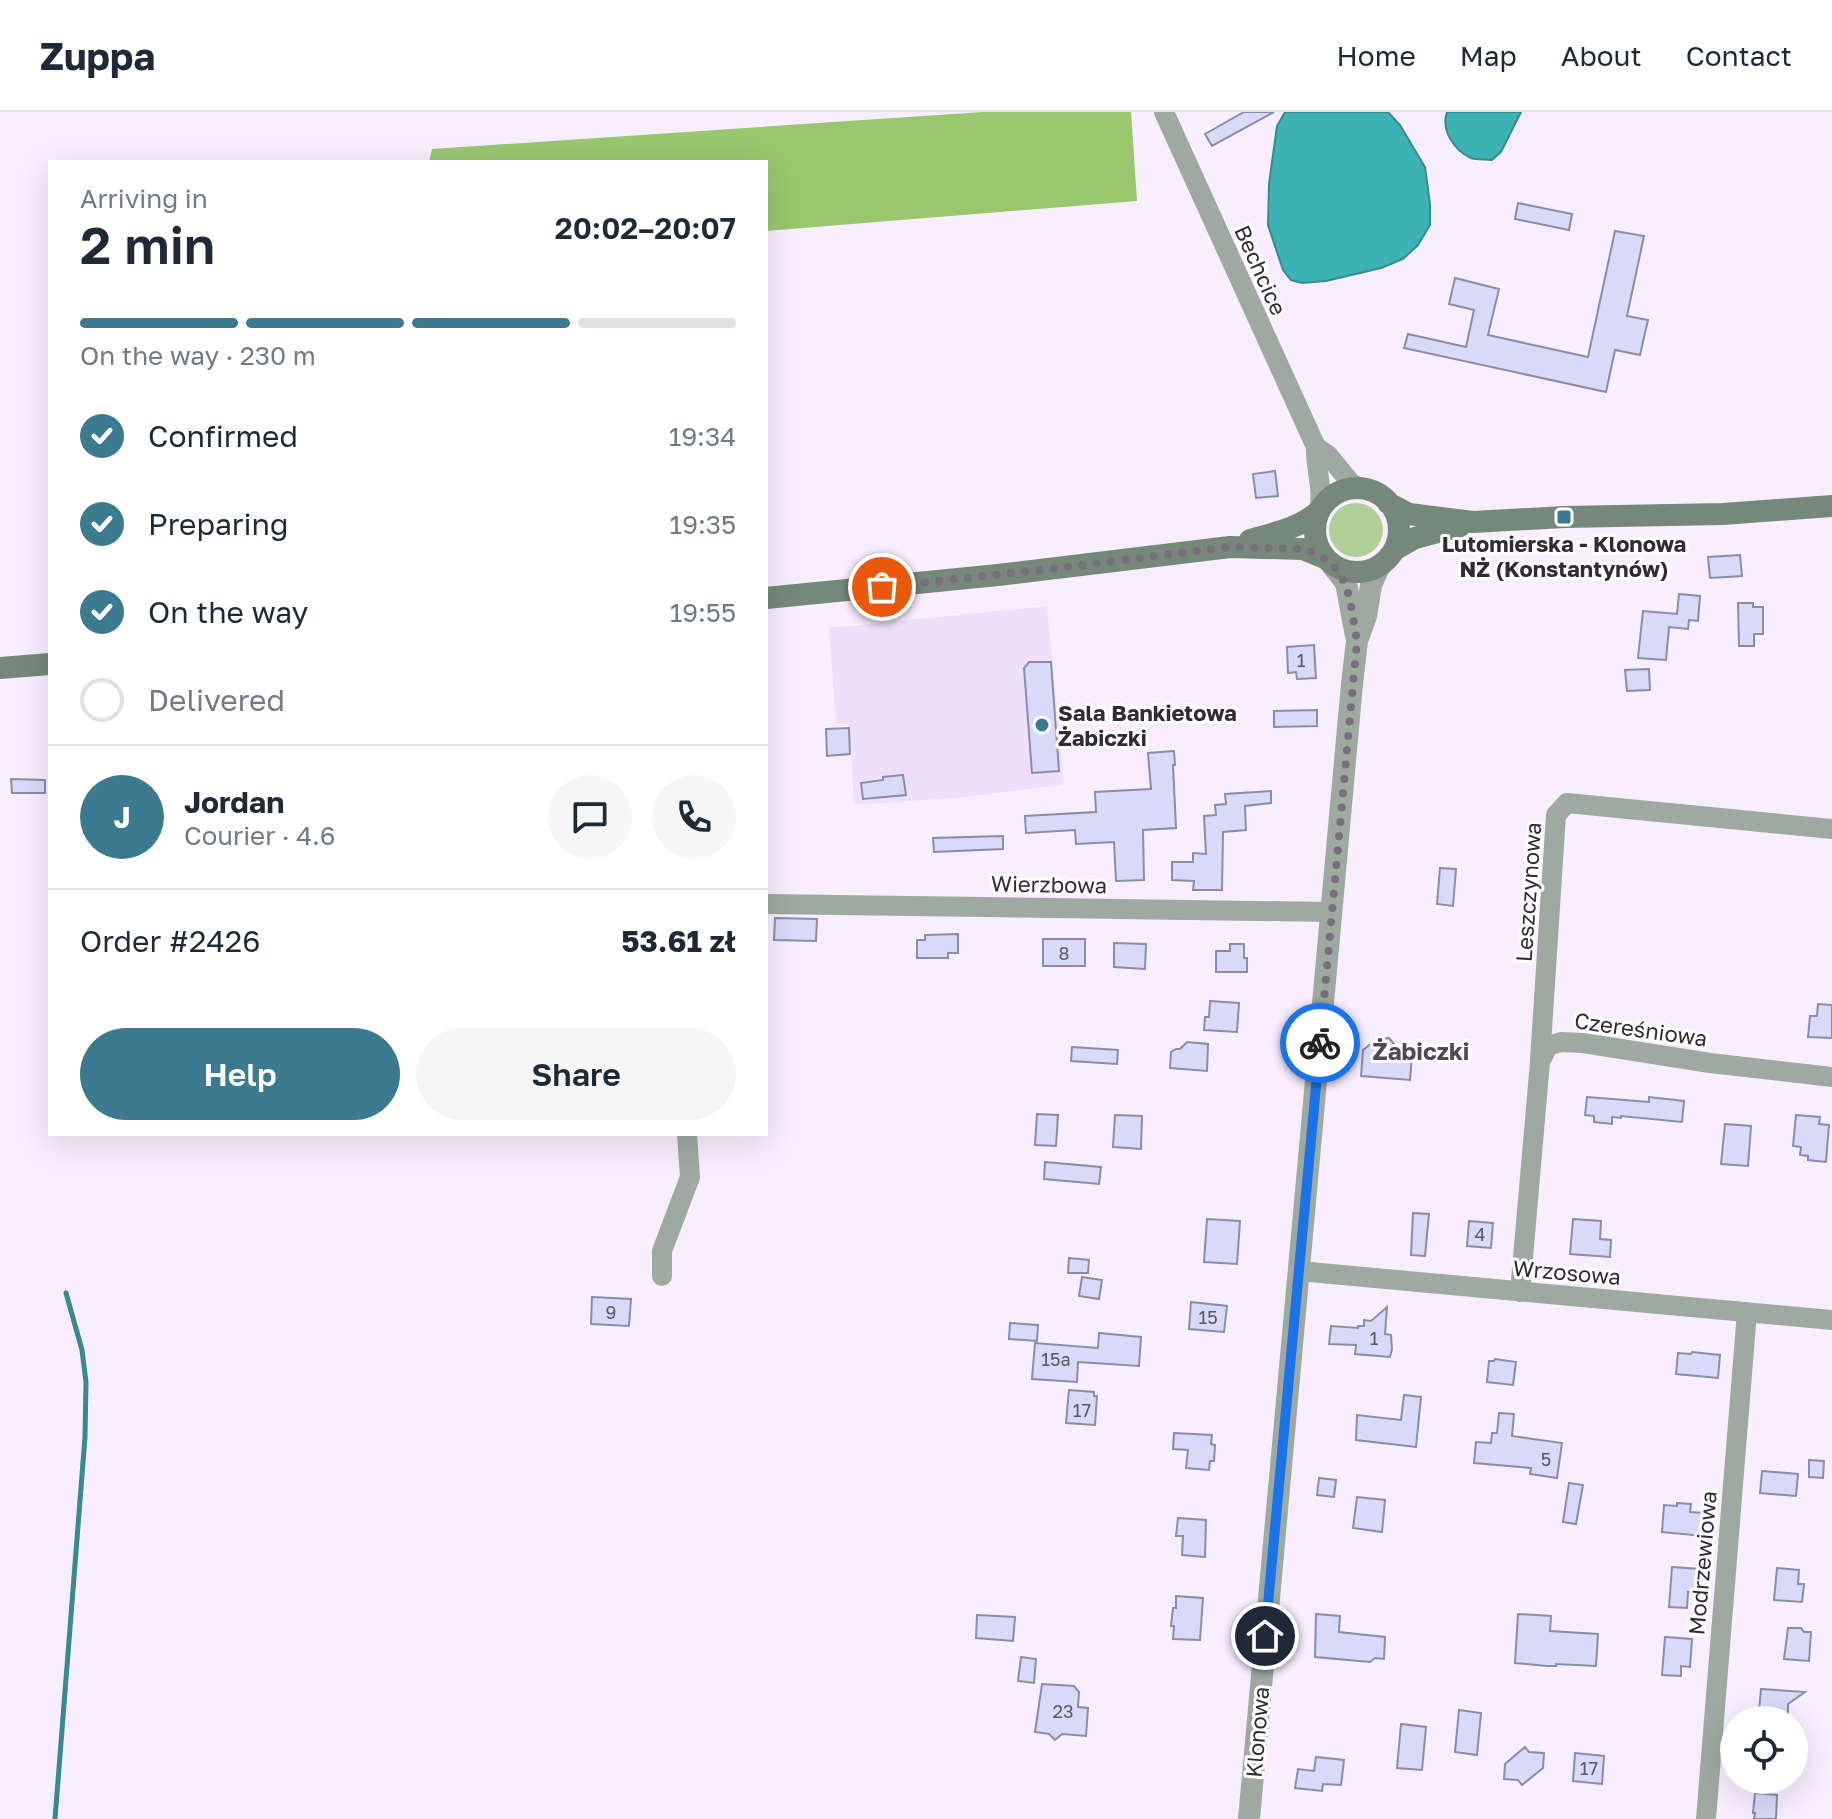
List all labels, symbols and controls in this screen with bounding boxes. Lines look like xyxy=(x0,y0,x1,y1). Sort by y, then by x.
text: Zuppa xyxy=(40,33,155,78)
text: Home xyxy=(1337,39,1416,72)
text: Map xyxy=(1460,39,1517,72)
text: About xyxy=(1561,39,1642,72)
text: Contact xyxy=(1686,39,1792,72)
text: Arriving in xyxy=(80,183,208,214)
text: 20:02–20:07 xyxy=(555,210,736,246)
text: 2 min xyxy=(80,213,215,275)
street label: Bechcice xyxy=(1229,221,1293,319)
text: On the way · 230 m xyxy=(80,340,316,371)
icon: check xyxy=(80,414,124,458)
text: Confirmed xyxy=(148,418,298,454)
text: 19:34 xyxy=(669,421,736,452)
icon: check xyxy=(80,502,124,546)
text: Preparing xyxy=(148,506,289,542)
marker: Lutomierska - Klonowa NŻ (Konstantynów) xyxy=(1555,508,1573,526)
text: 19:35 xyxy=(670,509,736,540)
place label: Lutomierska - Klonowa NŻ (Konstantynów) xyxy=(1442,530,1686,582)
pin xyxy=(848,553,916,621)
icon: bag xyxy=(860,565,904,609)
icon: check xyxy=(80,590,124,634)
text: On the way xyxy=(148,594,308,630)
text: 19:55 xyxy=(670,597,736,628)
house number: 1 xyxy=(1297,649,1306,671)
text: Delivered xyxy=(148,682,285,718)
place label: Sala Bankietowa Żabiczki xyxy=(1058,699,1237,751)
marker: Sala Bankietowa Żabiczki xyxy=(1033,716,1051,734)
button: chat xyxy=(548,775,632,859)
button: phone xyxy=(652,775,736,859)
text: Jordan xyxy=(184,784,284,820)
text: J xyxy=(113,799,131,835)
text: Courier · 4.6 xyxy=(184,820,336,851)
street label: Leszczynowa xyxy=(1510,821,1546,963)
street label: Wierzbowa xyxy=(991,869,1107,899)
text: Order #2426 xyxy=(80,923,260,959)
text: 53.61 zł xyxy=(621,923,736,959)
house number: 8 xyxy=(1059,942,1069,964)
courier xyxy=(1280,1003,1360,1083)
street label: Czereśniowa xyxy=(1573,1006,1709,1052)
icon: bike xyxy=(1298,1021,1342,1065)
button: Help xyxy=(80,1028,400,1120)
button: Share xyxy=(416,1028,736,1120)
district label: Żabiczki xyxy=(1373,1036,1469,1065)
house number: 4 xyxy=(1475,1223,1486,1245)
street label: Wrzosowa xyxy=(1512,1254,1622,1290)
house number: 9 xyxy=(606,1301,616,1323)
house number: 15 xyxy=(1198,1306,1218,1328)
house number: 1 xyxy=(1370,1327,1379,1349)
house number: 15a xyxy=(1041,1348,1071,1370)
house number: 17 xyxy=(1073,1399,1091,1421)
house number: 5 xyxy=(1541,1448,1551,1470)
street label: Modrzewiowa xyxy=(1682,1490,1722,1636)
pin xyxy=(1231,1602,1299,1670)
icon: home xyxy=(1243,1614,1287,1658)
street label: Klonowa xyxy=(1240,1685,1274,1779)
house number: 23 xyxy=(1053,1700,1073,1722)
map controls xyxy=(1720,1706,1808,1794)
button: locate xyxy=(1720,1706,1808,1794)
house number: 17 xyxy=(1580,1757,1598,1779)

